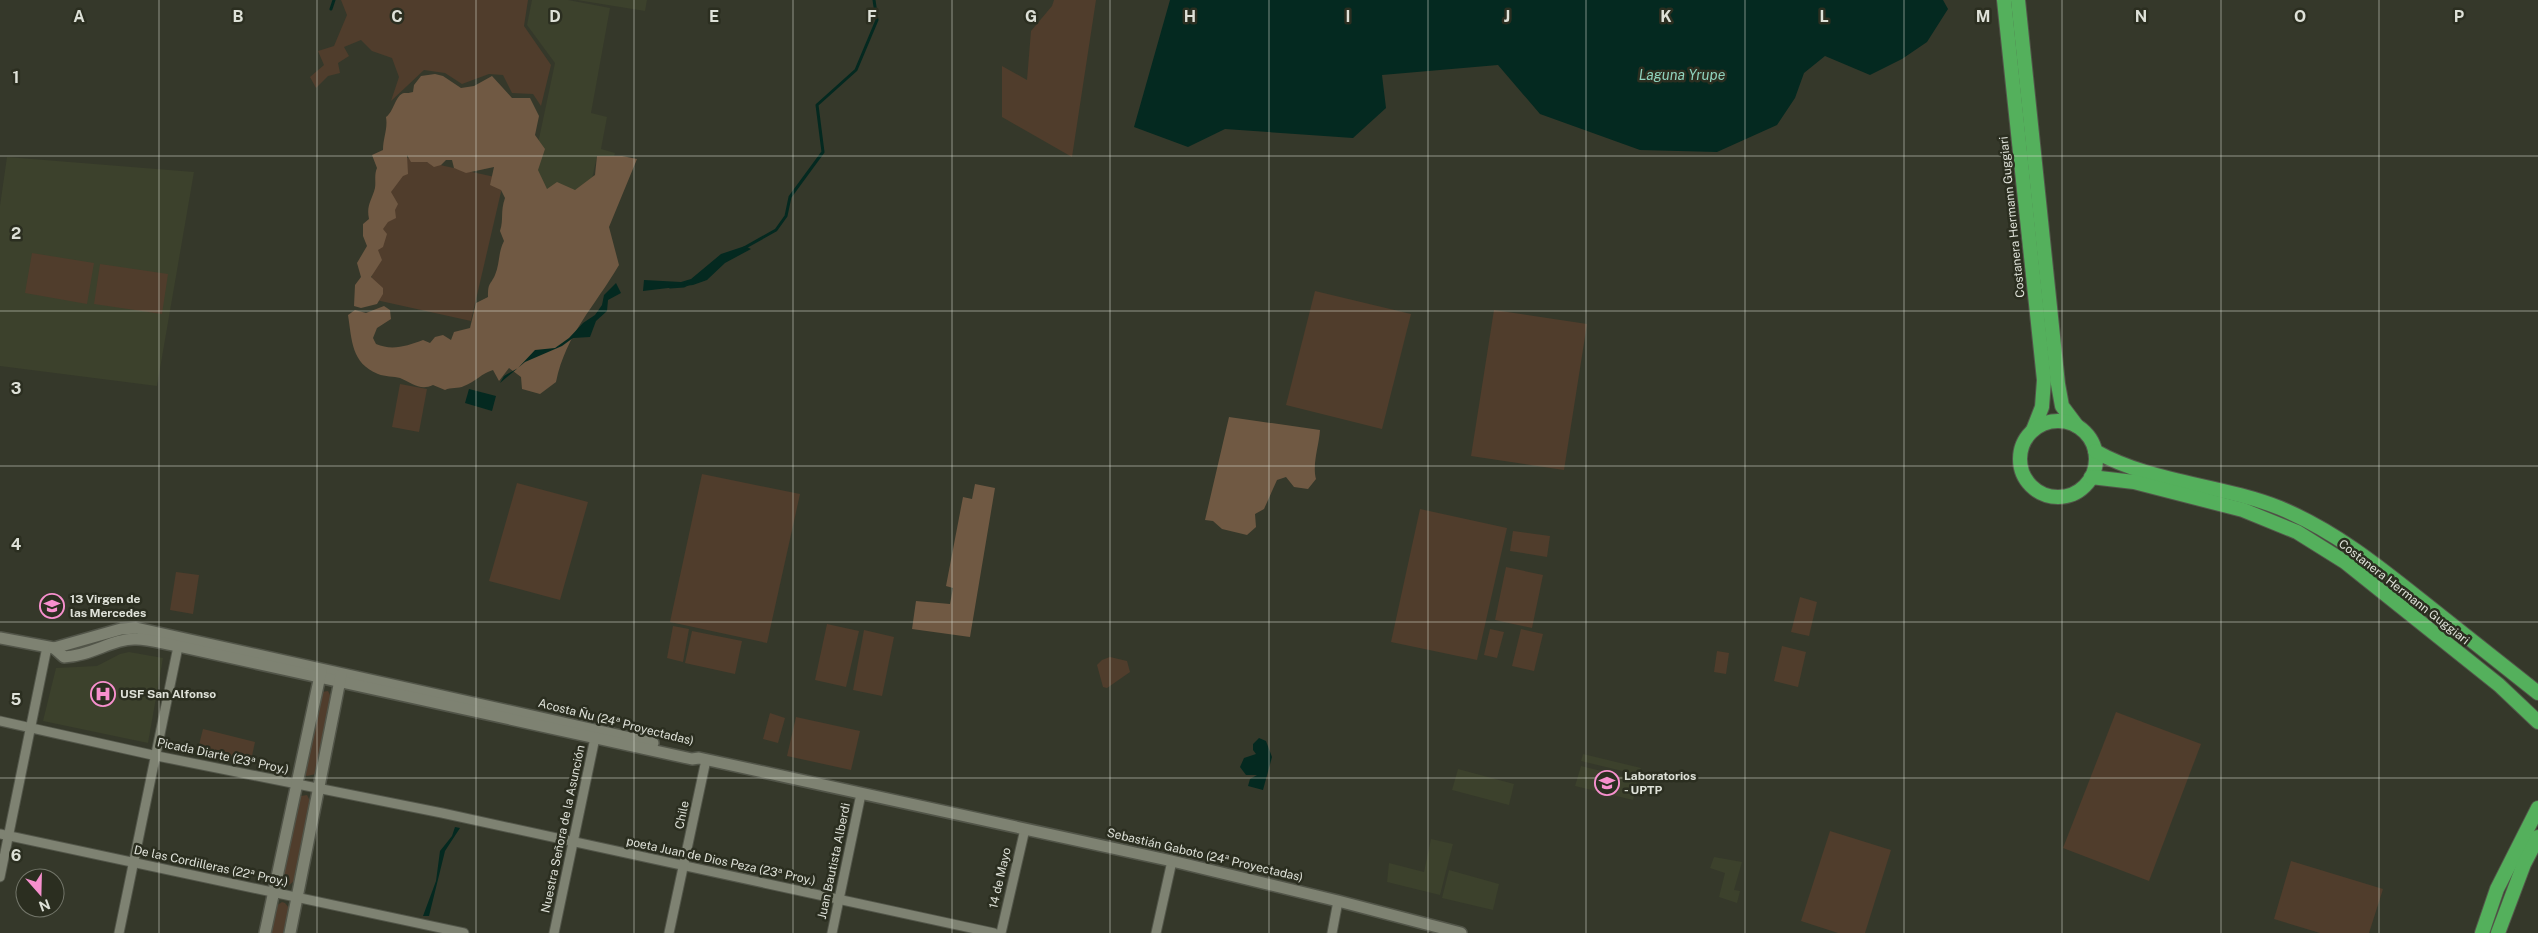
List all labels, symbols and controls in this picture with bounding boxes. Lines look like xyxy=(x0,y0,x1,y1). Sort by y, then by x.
text: A xyxy=(73,7,85,26)
text: B xyxy=(233,7,244,26)
text: C xyxy=(391,7,403,26)
text: D xyxy=(549,7,561,26)
text: E xyxy=(709,7,719,26)
text: F xyxy=(867,7,877,26)
text: G xyxy=(1025,7,1037,26)
text: H xyxy=(1184,7,1196,26)
text: I xyxy=(1346,7,1350,26)
text: J xyxy=(1504,7,1510,26)
text: K xyxy=(1660,7,1672,26)
text: L xyxy=(1819,7,1829,26)
text: M xyxy=(1976,7,1990,26)
text: N xyxy=(2135,7,2147,26)
text: O xyxy=(2294,7,2306,26)
text: P xyxy=(2454,7,2464,26)
water label: Laguna Yrupe xyxy=(1639,67,1726,83)
text: 1 xyxy=(13,68,19,87)
street label: Costanera Hermann Guggiari xyxy=(1997,136,2027,298)
text: 2 xyxy=(11,224,21,243)
text: 3 xyxy=(11,379,21,398)
text: 4 xyxy=(11,535,22,554)
street label: Costanera Hermann Guggiari xyxy=(2336,537,2472,647)
place label: 13 Virgen de las Mercedes xyxy=(70,592,146,620)
school or university icon: 13 Virgen de las Mercedes xyxy=(39,593,65,619)
hospital icon: USF San Alfonso xyxy=(90,681,116,707)
place label: USF San Alfonso xyxy=(120,687,216,701)
text: 5 xyxy=(11,690,22,709)
street label: Acosta Ñu (24ª Proyectadas) xyxy=(537,696,695,748)
street label: Picada Diarte (23ª Proy.) xyxy=(156,735,290,777)
street label: Nuestra Señora de la Asunción xyxy=(538,744,588,914)
place label: Laboratorios - UPTP xyxy=(1624,769,1696,797)
school or university icon: Laboratorios - UPTP xyxy=(1594,770,1620,796)
street label: Chile xyxy=(672,799,692,830)
street label: Juan Bautista Alberdi xyxy=(815,802,853,920)
street label: Sebastián Gaboto (24ª Proyectadas) xyxy=(1106,826,1304,884)
street label: poeta Juan de Dios Peza (23ª Proy.) xyxy=(625,834,817,888)
street label: De las Cordilleras (22ª Proy.) xyxy=(133,843,289,889)
text: 6 xyxy=(11,846,21,865)
street label: 14 de Mayo xyxy=(986,846,1014,910)
north arrow xyxy=(15,868,65,918)
text: N xyxy=(37,896,52,915)

